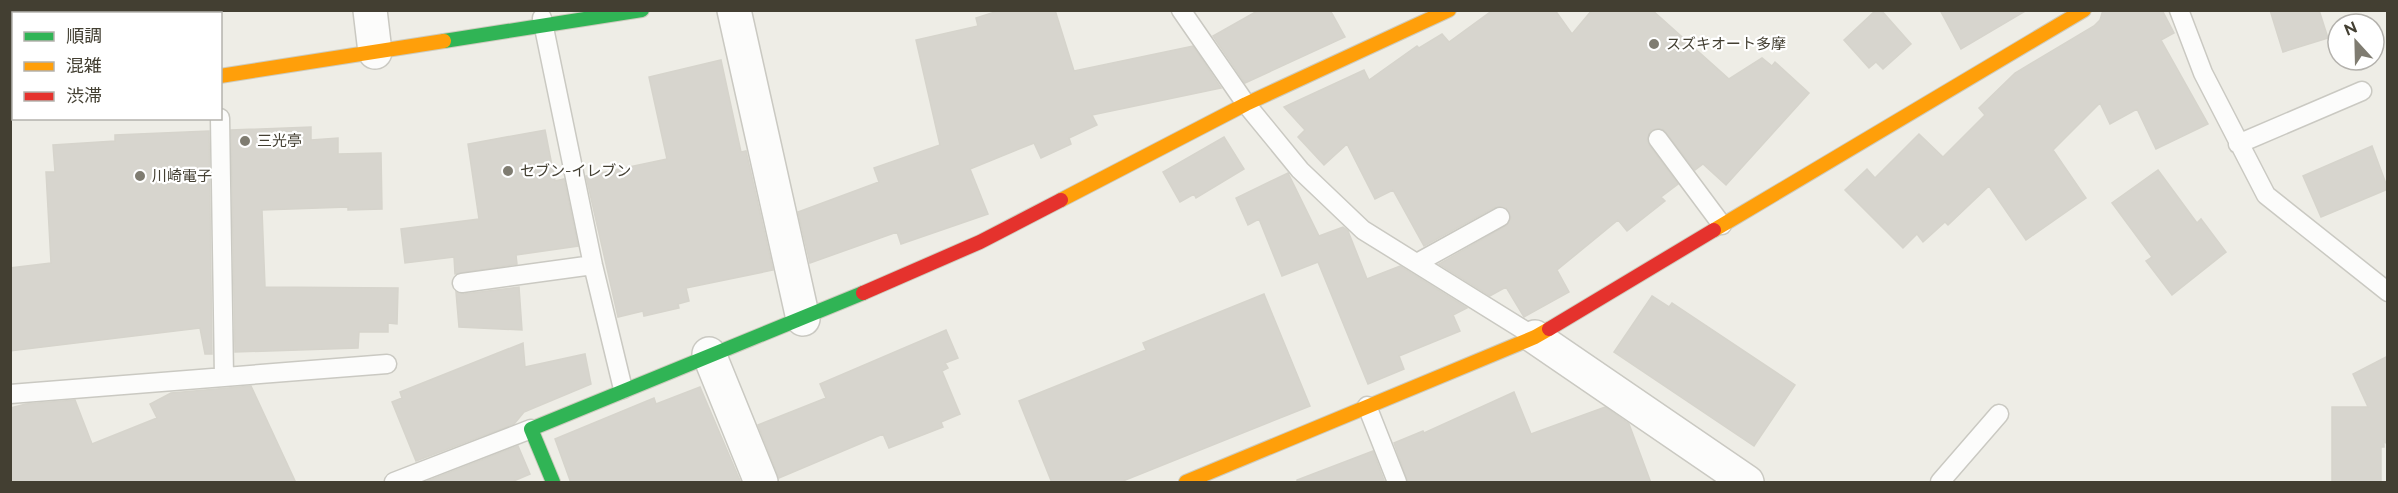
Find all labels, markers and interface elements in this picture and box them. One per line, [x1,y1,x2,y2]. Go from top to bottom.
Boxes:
legend [12,12,222,120]
north arrow [2326,12,2386,72]
text: N [2341,17,2360,40]
text: 順調 [66,25,102,46]
place label: スズキオート多摩 [1666,35,1786,53]
marker: スズキオート多摩 [1647,37,1661,51]
text: 混雑 [66,55,102,76]
text: 渋滞 [66,85,102,106]
place label: 三光亭 [257,132,302,150]
marker: 三光亭 [238,134,252,148]
place label: セブン-イレブン [520,162,631,180]
marker: セブン-イレブン [501,164,515,178]
place label: 川崎電子 [152,167,212,185]
marker: 川崎電子 [133,169,147,183]

